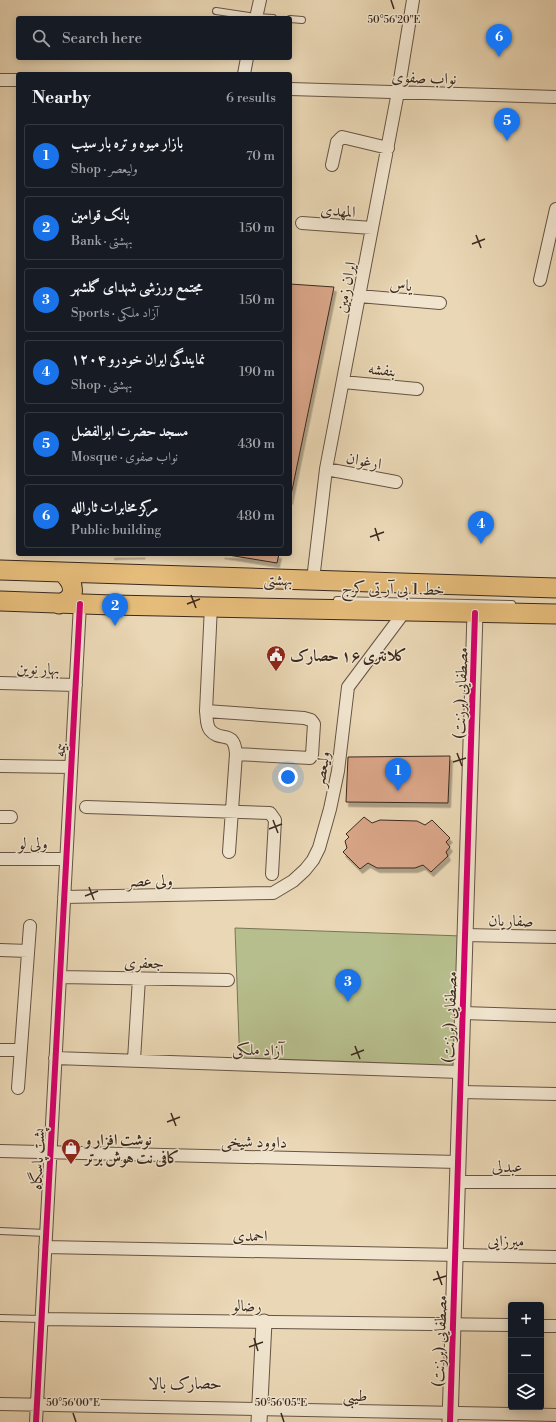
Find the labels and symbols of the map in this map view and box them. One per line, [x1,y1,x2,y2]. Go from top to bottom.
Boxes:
text: 50°56'20"E [368,14,420,26]
pin: 6 [486,24,512,57]
street label: نواب صفوی [391,67,457,89]
pin: 5 [494,108,520,141]
street label: المهدی [320,200,356,222]
street label: ایران زمین [331,260,361,315]
street label: یاس [389,274,414,296]
street label: بنفشه [367,359,397,381]
street label: ارغوان [344,448,383,474]
pin: 4 [468,511,494,544]
street label: بهشتی [263,569,293,592]
street label: خط 1 بی آر تی کرج [341,578,445,604]
pin: 2 [102,593,128,626]
public building icon: کلانتری ۱۶ حصارک [265,644,287,672]
place label: کلانتری ۱۶ حصارک [290,646,407,666]
street label: مصطفایی (برزنت) [449,647,473,739]
street label: بهار نوین [16,658,60,680]
street label: بیمه [50,742,70,758]
street label: ولیعصر [309,750,335,790]
pin: 1 [385,758,411,791]
your location [278,767,298,787]
street label: ولی لو [16,834,48,854]
street label: ولی عصر [125,871,173,891]
street label: صفاریان [488,911,534,931]
street label: جعفری [124,953,164,973]
pin: 3 [335,969,361,1002]
street label: مصطفایی (برزنت) [438,971,462,1063]
street label: آزاد ملکی [232,1039,286,1062]
street label: پشت پاسگاه [25,1126,51,1191]
place label: نوشت افزار و کافی نت هوش برتر [83,1130,179,1168]
street label: داوود شیخی [221,1131,287,1154]
shop icon: نوشت افزار و کافی نت هوش برتر [60,1137,82,1165]
street label: عبدلی [492,1157,522,1177]
street label: احمدی [232,1226,268,1246]
street label: میرزایی [488,1231,524,1251]
street label: مصطفایی (برزنت) [428,1295,452,1387]
street label: رضالو [230,1296,262,1316]
district label: حصارک بالا [148,1373,222,1395]
street label: طیبی [342,1386,367,1409]
text: 50°56'00"E [46,1397,100,1409]
text: 50°56'05"E [255,1397,307,1409]

